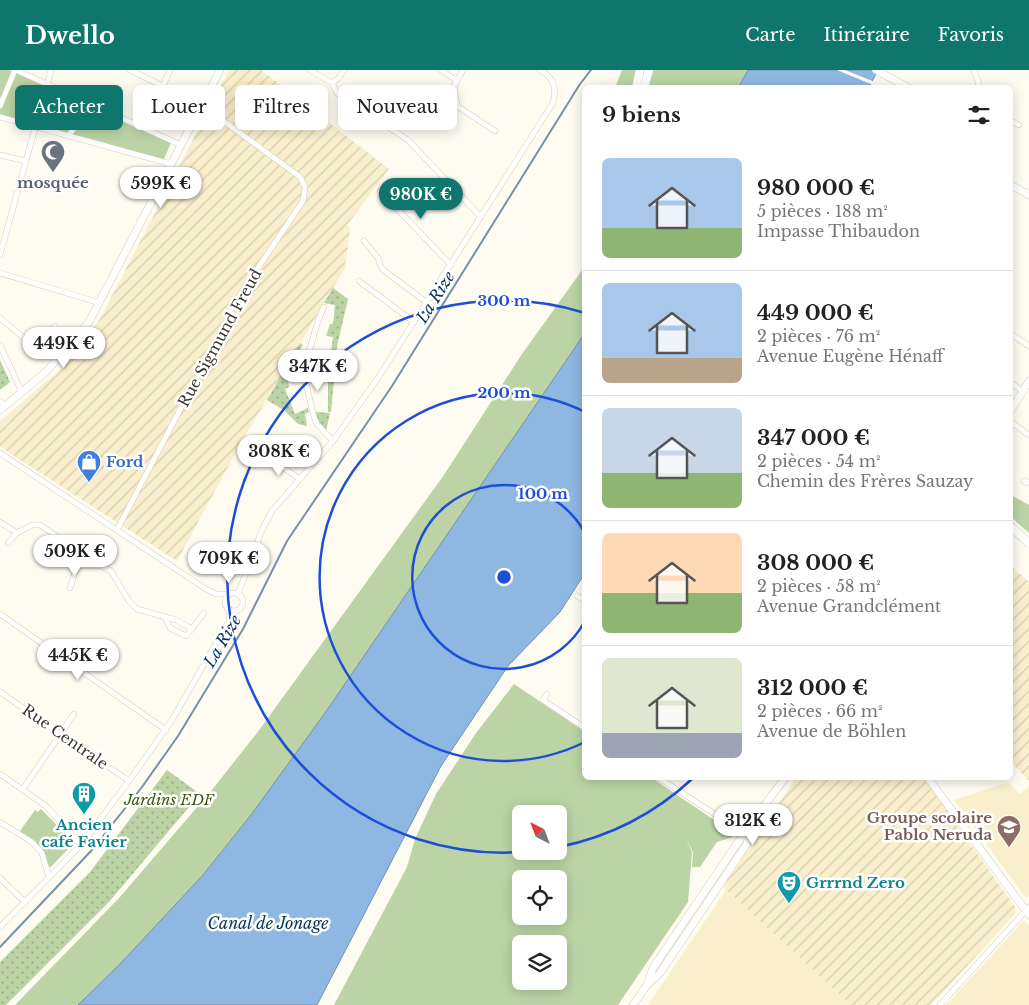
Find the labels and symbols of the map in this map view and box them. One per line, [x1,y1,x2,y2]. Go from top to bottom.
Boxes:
mosque icon: mosquée [40,139,66,173]
pin: 599K € [120,166,202,209]
place label: mosquée [17,173,89,192]
pin: 980K € [380,178,462,220]
street label: Rue Sigmund Freud [174,265,265,410]
water label: La Rize [411,267,459,327]
text: 300 m [478,291,531,310]
pin: 449K € [23,326,105,369]
pin: 347K € [277,350,359,392]
text: 200 m [478,383,531,402]
pin: 308K € [238,434,320,477]
shop icon: Ford [76,449,102,483]
place label: Ford [106,452,144,471]
text: 100 m [518,484,568,503]
pin: 509K € [34,534,116,577]
pin: 709K € [188,542,270,584]
centre of rings [495,568,513,586]
water label: La Rize [198,611,245,672]
pin: 445K € [37,638,119,681]
street label: Rue Centrale [19,700,112,773]
building icon: Ancien café Favier [71,781,97,815]
park label: Jardins EDF [123,790,215,809]
pin: 312K € [712,804,794,846]
north arrow [512,805,568,860]
place label: Groupe scolaire Pablo Neruda [867,808,992,844]
school or university icon: Groupe scolaire Pablo Neruda [996,814,1022,848]
place label: Ancien café Favier [41,815,127,851]
theatre icon: Grrrnd Zero [776,870,802,904]
place label: Grrrnd Zero [806,873,905,892]
water label: Canal de Jonage [207,913,329,933]

